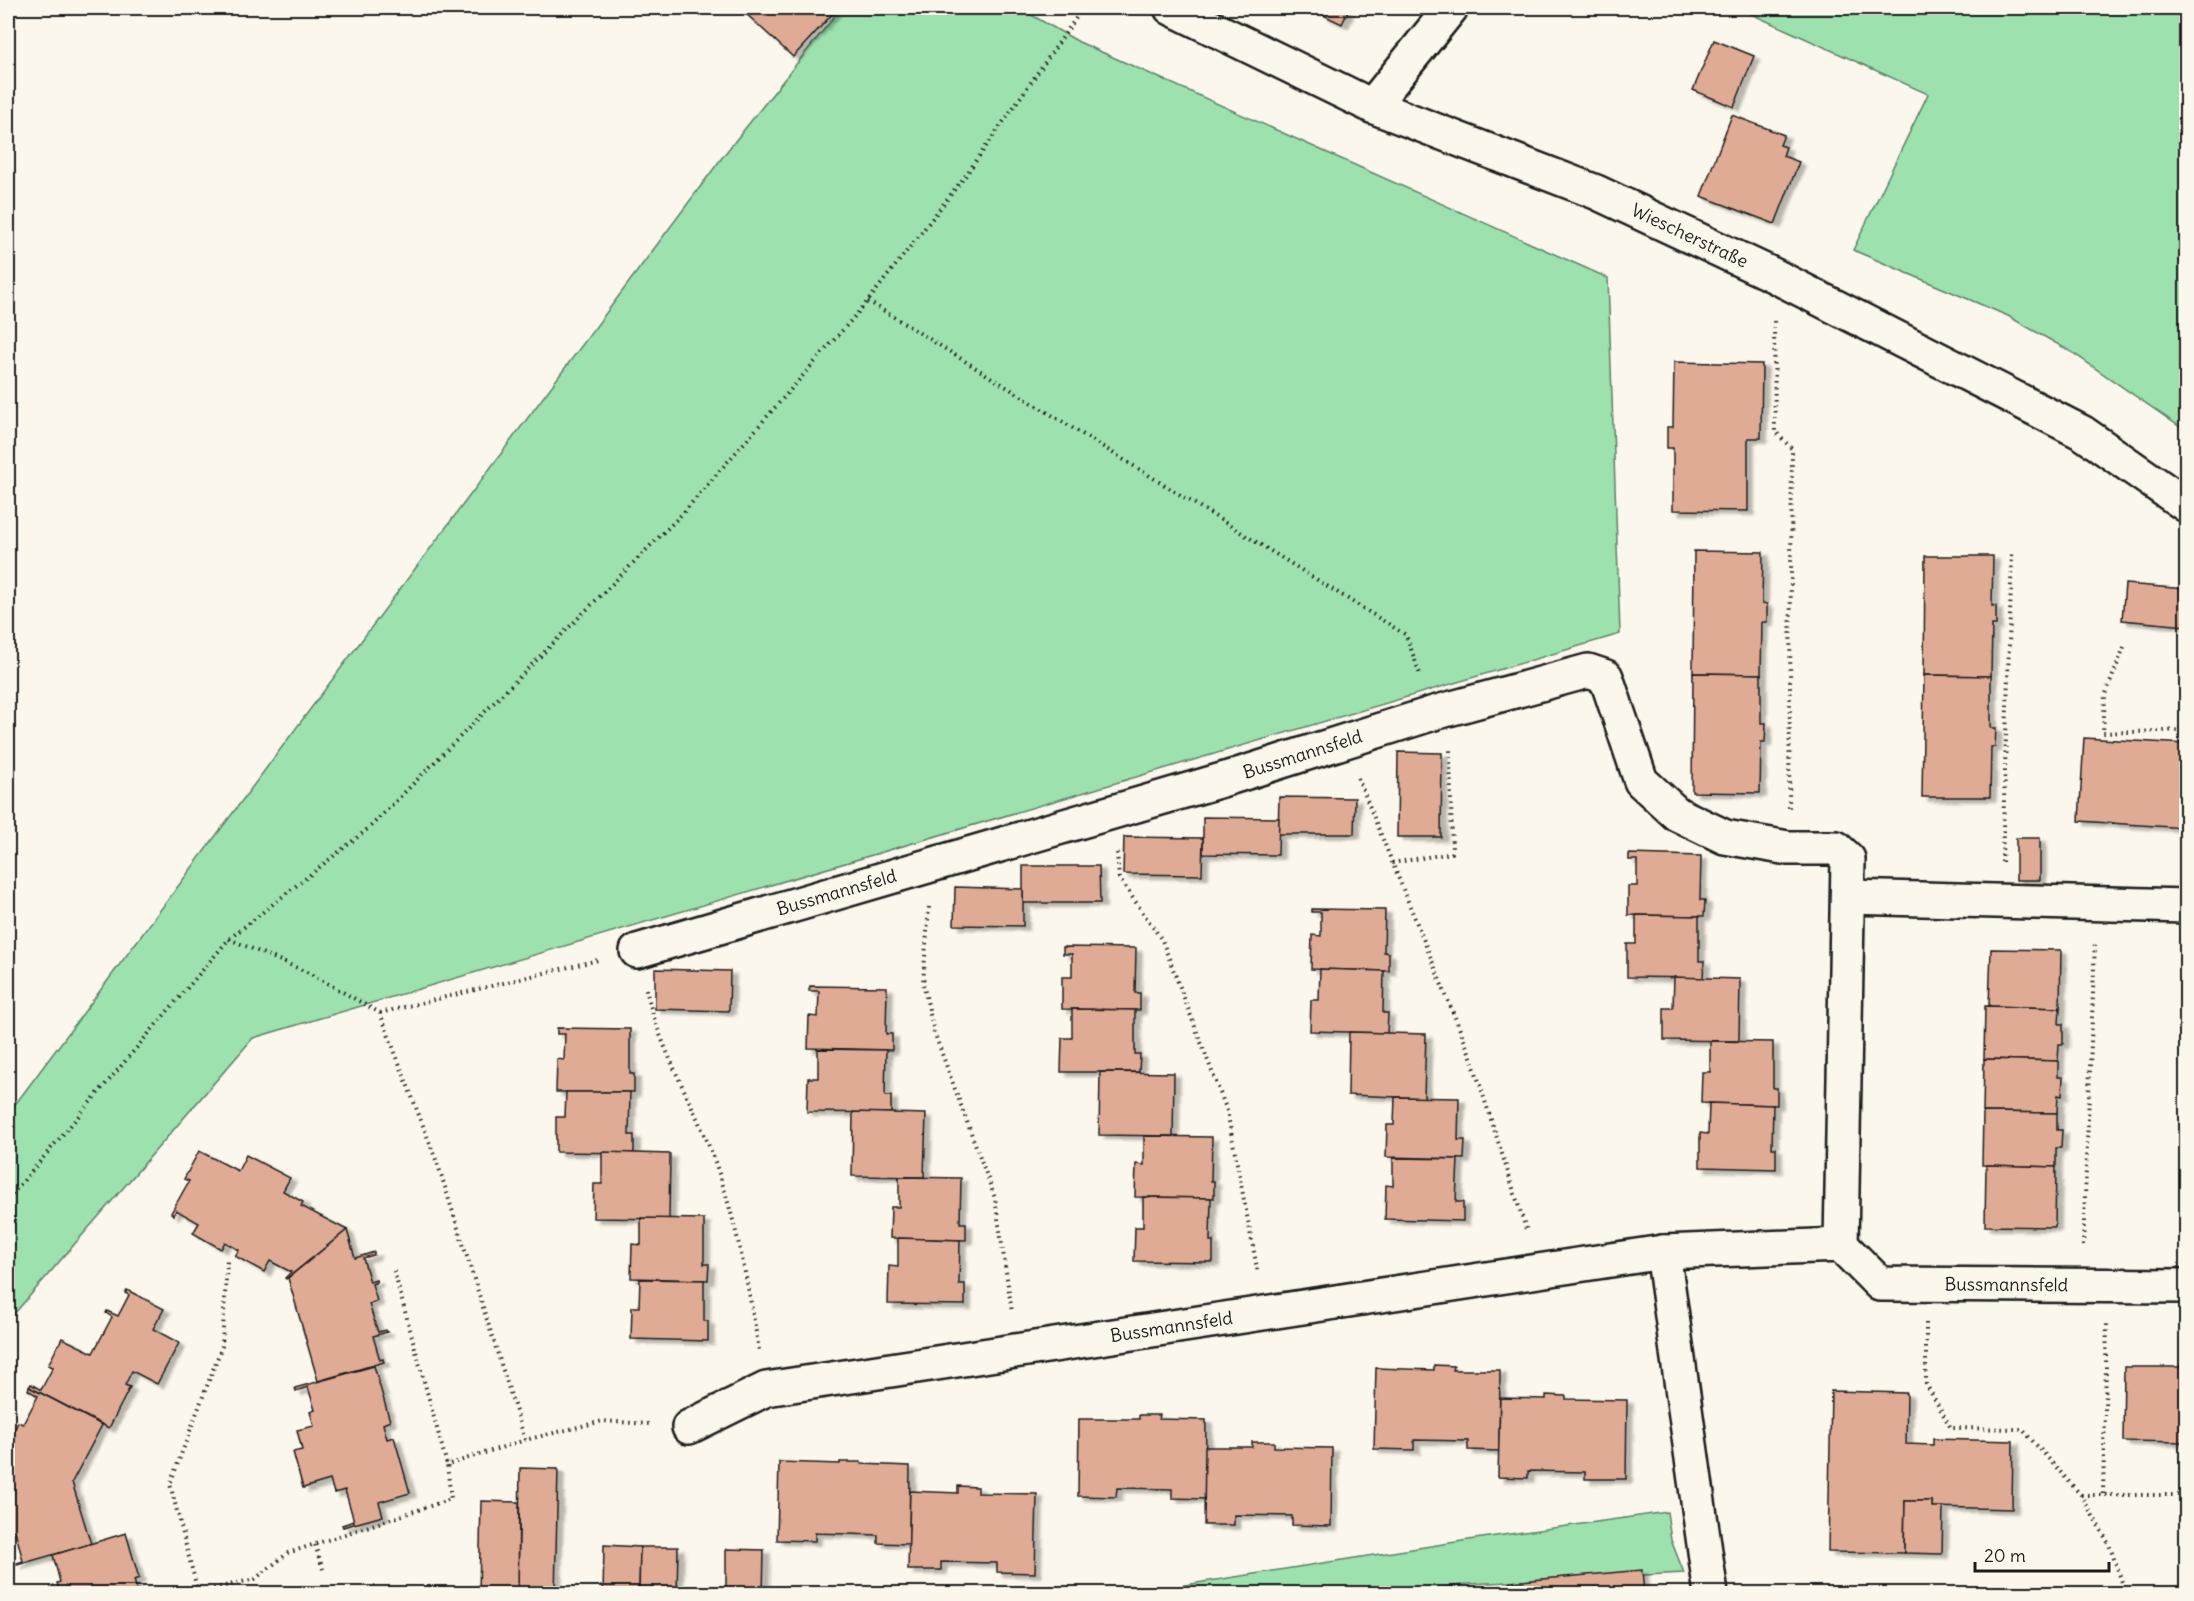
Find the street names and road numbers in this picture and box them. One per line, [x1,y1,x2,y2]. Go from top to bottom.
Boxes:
street label: Wiescherstraße [1628,198,1752,273]
street label: Bussmannsfeld [1240,724,1365,784]
street label: Bussmannsfeld [774,864,899,921]
street label: Bussmannsfeld [1945,1272,2069,1296]
street label: Bussmannsfeld [1109,1306,1235,1347]

